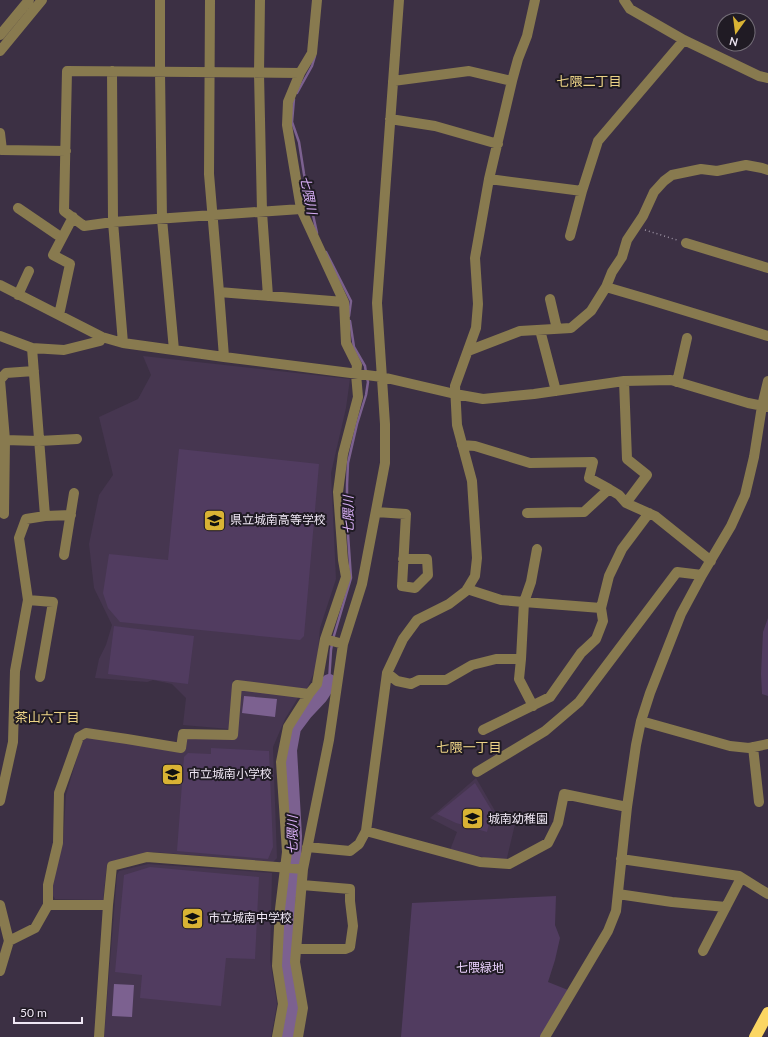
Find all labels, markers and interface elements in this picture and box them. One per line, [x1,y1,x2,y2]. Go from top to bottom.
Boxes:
north arrow [716,12,756,52]
text: N [728,35,739,50]
district label: 七隈二丁目 [556,73,622,89]
water label: 七隈川 [297,174,321,218]
water label: 七隈川 [340,493,356,535]
school or university icon: 県立城南高等学校 [201,507,227,533]
place label: 県立城南高等学校 [230,512,326,527]
district label: 茶山六丁目 [14,709,80,725]
district label: 七隈一丁目 [436,739,502,755]
school or university icon: 市立城南小学校 [160,761,186,787]
place label: 市立城南小学校 [188,766,272,781]
school or university icon: 城南幼稚園 [459,806,485,832]
place label: 城南幼稚園 [488,811,548,826]
water label: 七隈川 [284,814,300,855]
school or university icon: 市立城南中学校 [179,905,205,931]
place label: 市立城南中学校 [208,910,292,925]
park label: 七隈緑地 [456,960,504,975]
scale bar [14,999,82,1025]
text: 50 m [20,1005,47,1020]

